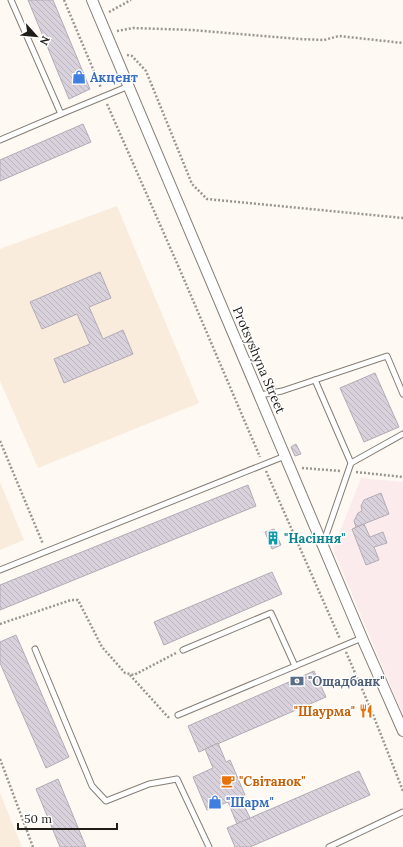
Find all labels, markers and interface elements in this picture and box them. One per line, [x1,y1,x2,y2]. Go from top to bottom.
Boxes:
north arrow [16,16,56,56]
text: N [37,34,53,48]
shop icon: Акцент [71,69,87,85]
place label: Акцент [90,69,138,86]
street label: Protsyshyna Street [229,304,289,416]
building icon: "Насіння" [265,530,281,546]
place label: "Насіння" [284,530,346,547]
bank icon: "Ощадбанк" [289,673,305,689]
place label: "Ощадбанк" [308,673,385,690]
place label: "Шаурма" [294,703,355,720]
restaurant icon: "Шаурма" [358,703,374,719]
cafe icon: "Світанок" [220,773,236,789]
place label: "Світанок" [239,773,306,790]
shop icon: "Шарм" [207,794,223,810]
place label: "Шарм" [226,794,274,811]
scale bar [18,805,117,831]
text: 50 m [24,811,52,826]

